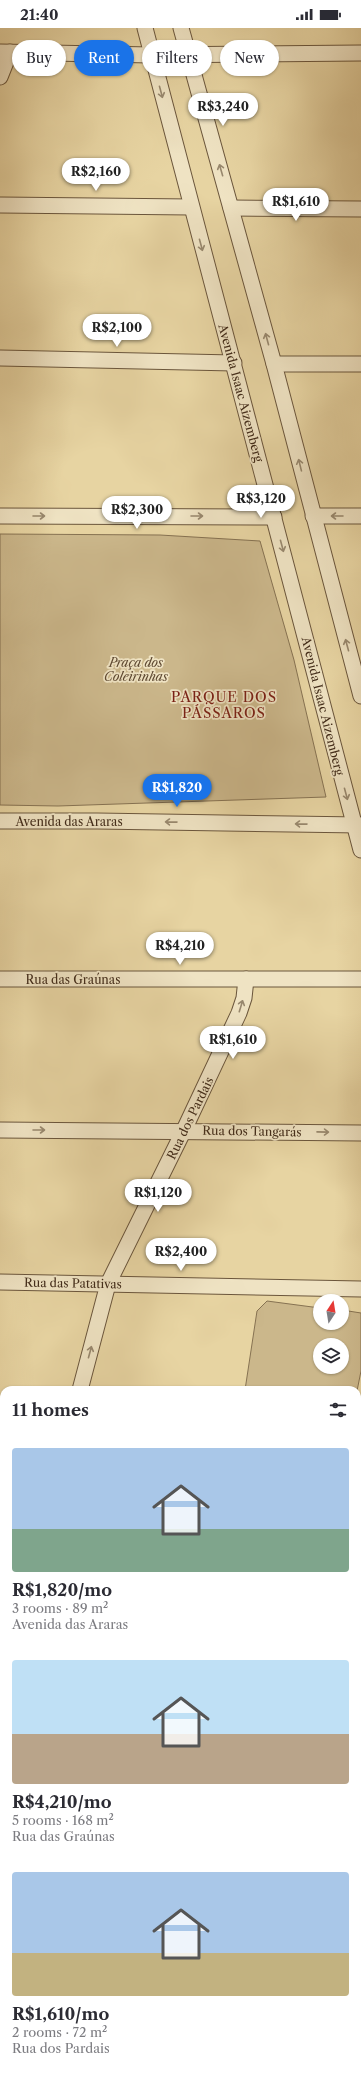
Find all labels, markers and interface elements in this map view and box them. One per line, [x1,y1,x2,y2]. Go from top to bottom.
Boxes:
text: 21:40 [20,5,59,24]
chip: Buy [12,40,66,76]
chip: Rent [74,40,134,76]
chip: Filters [142,40,212,76]
chip: New [220,40,279,76]
one-way arrow [158,86,165,99]
pin: R$3,240 [186,93,260,127]
text: R$3,240 [197,98,249,114]
pin: R$2,160 [59,158,133,192]
text: R$2,160 [71,163,121,179]
one-way arrow [217,164,224,177]
pin: R$1,610 [259,188,333,222]
text: R$1,610 [272,193,320,209]
one-way arrow [198,238,206,251]
pin: R$2,100 [80,314,154,348]
text: R$2,100 [92,319,142,335]
street label: Avenida Isaac Aizemberg [215,321,267,464]
one-way arrow [263,333,270,346]
one-way arrow [296,459,303,472]
pin: R$3,120 [224,485,298,519]
text: R$3,120 [236,490,286,506]
pin: R$2,300 [100,496,174,530]
text: R$2,300 [111,501,163,517]
one-way arrow [32,512,45,520]
one-way arrow [190,512,203,520]
one-way arrow [331,512,344,520]
one-way arrow [279,539,286,552]
street label: Avenida Isaac Aizemberg [298,634,348,777]
one-way arrow [343,639,350,652]
park label: Praça dos Coleirinhas [104,655,169,684]
district label: PARQUE DOS PÁSSAROS [171,688,277,722]
pin: R$1,820 [140,774,214,808]
text: R$1,820 [152,779,202,795]
one-way arrow [343,787,350,800]
street label: Avenida das Araras [14,814,123,829]
one-way arrow [165,818,178,826]
one-way arrow [295,820,308,828]
pin: R$4,210 [143,932,217,966]
text: R$4,210 [155,937,205,953]
street label: Rua das Graúnas [26,972,120,987]
one-way arrow [238,999,245,1012]
pin: R$1,610 [196,1026,270,1060]
text: R$1,610 [209,1031,257,1047]
street label: Rua dos Pardais [164,1074,216,1162]
street label: Rua dos Tangarás [202,1123,302,1139]
one-way arrow [32,1126,45,1134]
one-way arrow [316,1128,329,1136]
pin: R$1,120 [121,1179,195,1213]
text: R$1,120 [134,1184,182,1200]
pin: R$2,400 [144,1238,218,1272]
text: R$2,400 [155,1243,207,1259]
street label: Rua das Patativas [24,1275,122,1291]
north arrow [313,1294,349,1330]
map controls [313,1294,349,1374]
button: layers [313,1338,349,1374]
one-way arrow [87,1346,94,1359]
icon: filters [327,1399,349,1421]
text: 11 homes [12,1400,89,1420]
icon: home [145,1474,217,1546]
text: R$1,820/mo [12,1580,112,1600]
text: 3 rooms · 89 m² [12,1600,108,1616]
text: Avenida das Araras [12,1616,128,1632]
icon: home [145,1686,217,1758]
text: R$4,210/mo [12,1792,112,1812]
text: 5 rooms · 168 m² [12,1812,114,1828]
text: Rua das Graúnas [12,1828,115,1844]
icon: home [145,1898,217,1970]
text: R$1,610/mo [12,2004,109,2024]
text: 2 rooms · 72 m² [12,2024,107,2040]
text: Rua dos Pardais [12,2040,110,2056]

